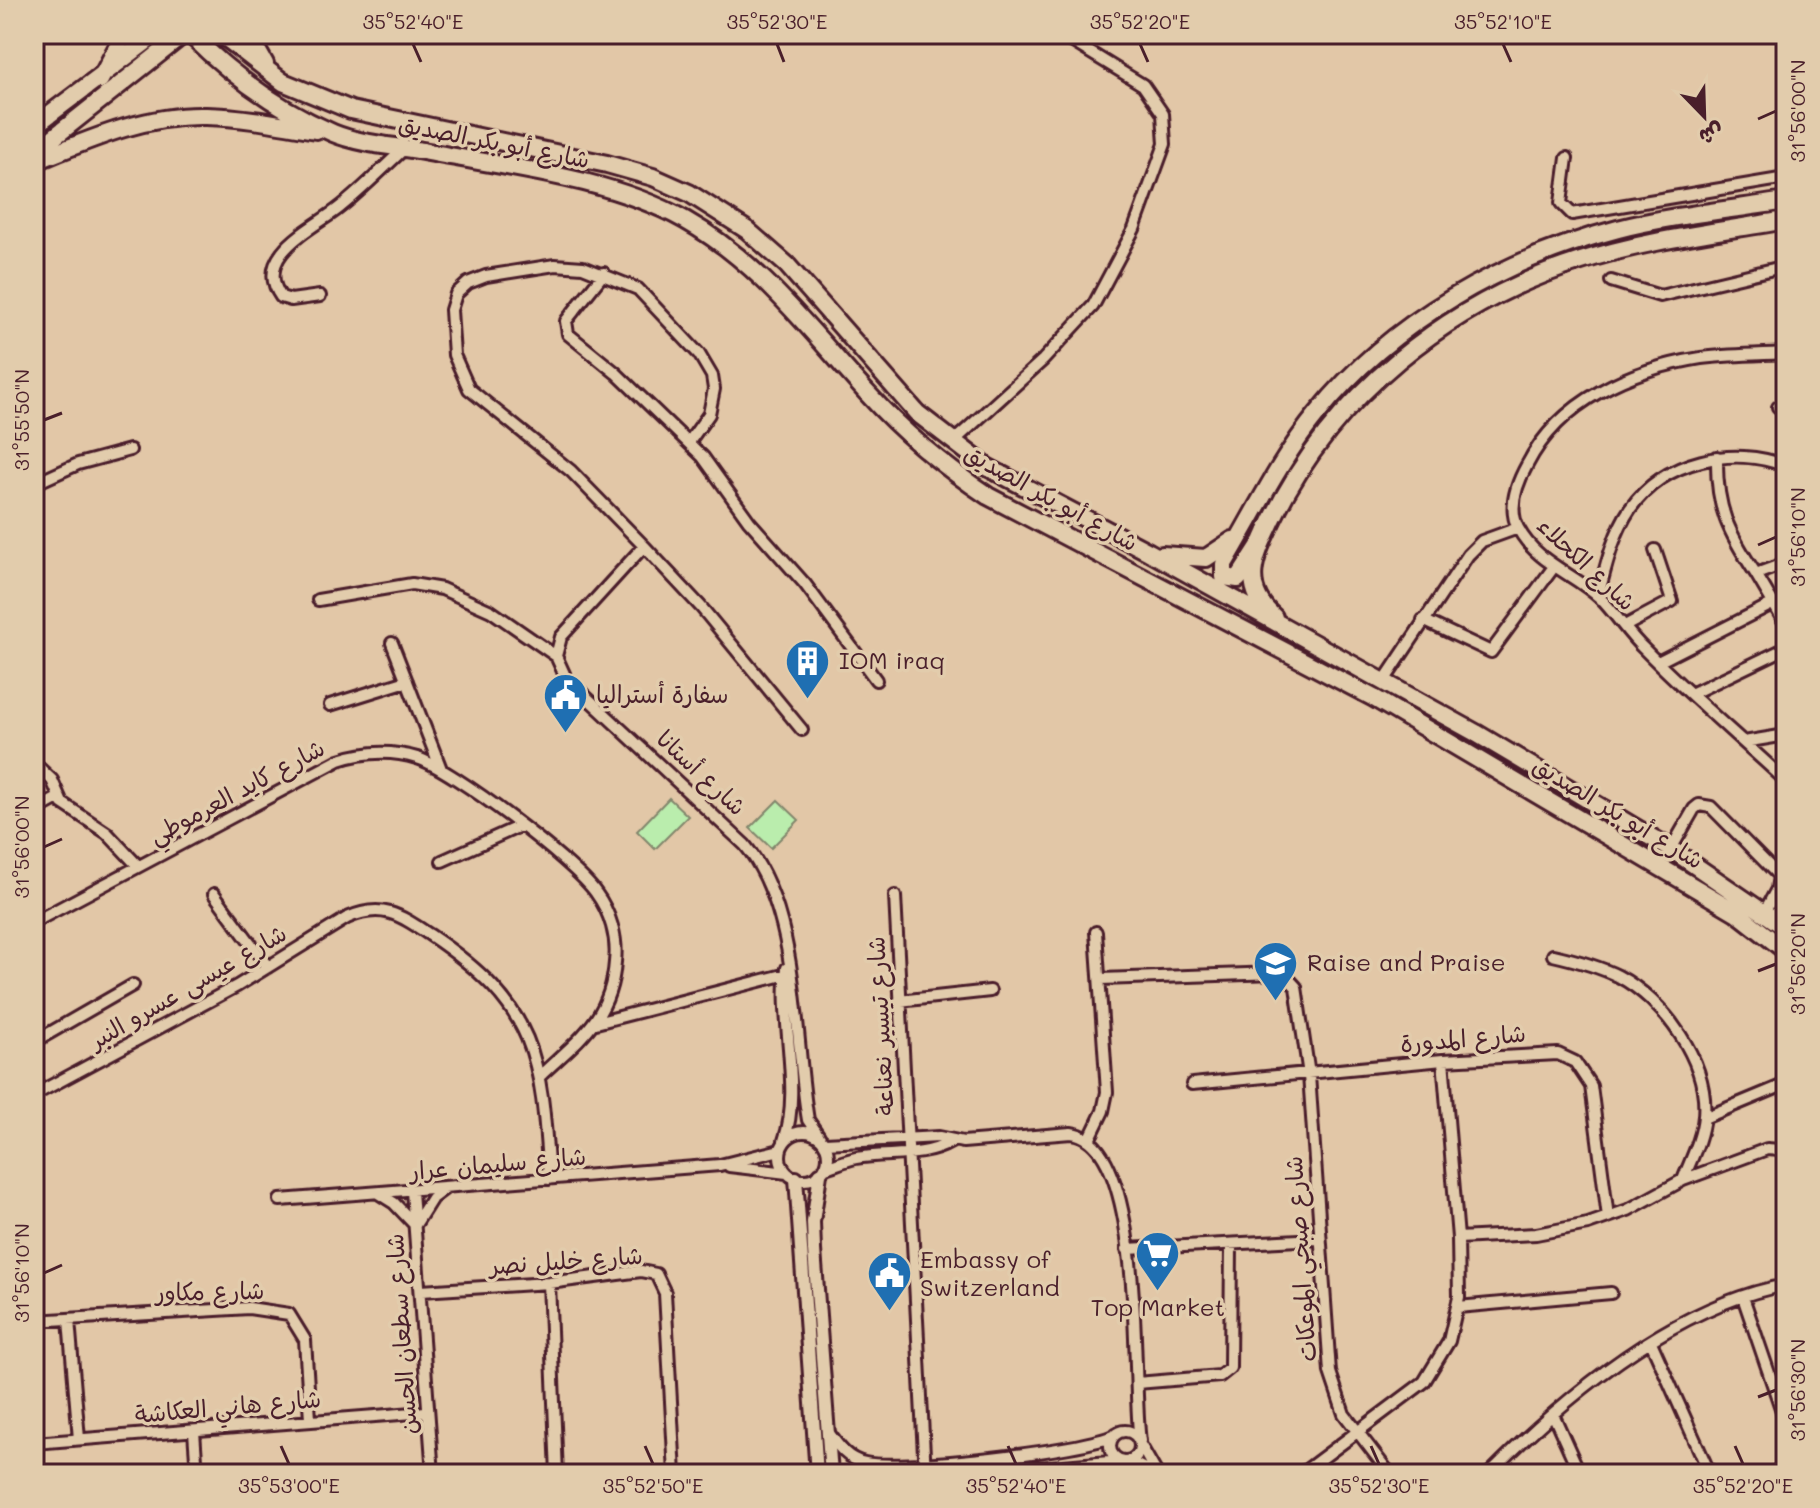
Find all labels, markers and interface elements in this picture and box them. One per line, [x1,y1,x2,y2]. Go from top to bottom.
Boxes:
text: 35°52'40"E [363,8,463,34]
text: 35°52'30"E [727,8,827,34]
text: 35°52'20"E [1090,8,1190,34]
text: 35°52'10"E [1454,8,1552,34]
text: 31°56'00"N [1784,59,1810,163]
north arrow [1664,76,1744,156]
street label: شارع أبو بكر الصديق [396,107,592,177]
text: ش [1695,117,1729,153]
text: 31°55'50"N [8,369,34,471]
street label: شارع أبو بكر الصديق [958,436,1144,560]
text: 31°56'10"N [1784,487,1810,587]
street label: شارع الكحلاء [1529,509,1643,619]
building icon: IOM iraq [784,637,832,700]
place label: IOM iraq [839,644,945,675]
public building icon: سفارة أستراليا [541,671,589,734]
place label: سفارة أستراليا [596,678,729,709]
street label: شارع أستانا [649,723,753,823]
street label: شارع كايد العرموطي [143,731,333,856]
street label: شارع أبو بكر الصديق [1526,748,1710,878]
text: 31°56'00"N [8,795,34,899]
text: 31°56'20"N [1784,913,1810,1015]
street label: شارع عيسى عسرو النبر [81,916,293,1059]
street label: شارع تيسير نعناعة [859,935,903,1117]
school or university icon: Raise and Praise [1252,939,1300,1002]
place label: Raise and Praise [1307,946,1506,977]
street label: شارع المدورة [1399,1017,1527,1061]
street label: شارع سليمان عرار [406,1139,588,1189]
street label: شارع صبحي الموعكات [1277,1155,1329,1363]
text: 31°56'10"N [8,1223,34,1323]
supermarket icon: Top Market [1134,1230,1182,1293]
street label: شارع سطعان الحسن [378,1232,426,1436]
street label: شارع خليل نصر [486,1239,644,1283]
place label: Embassy of Switzerland [920,1243,1060,1302]
public building icon: Embassy of Switzerland [865,1250,913,1313]
street label: شارع مكاور [153,1274,265,1310]
place label: Top Market [1091,1291,1225,1322]
text: 31°56'30"N [1784,1339,1810,1441]
street label: شارع هاني العكاشة [133,1382,323,1436]
text: 35°53'00"E [238,1472,340,1498]
text: 35°52'50"E [603,1472,703,1498]
text: 35°52'40"E [966,1472,1066,1498]
text: 35°52'30"E [1329,1472,1429,1498]
text: 35°52'20"E [1693,1472,1793,1498]

